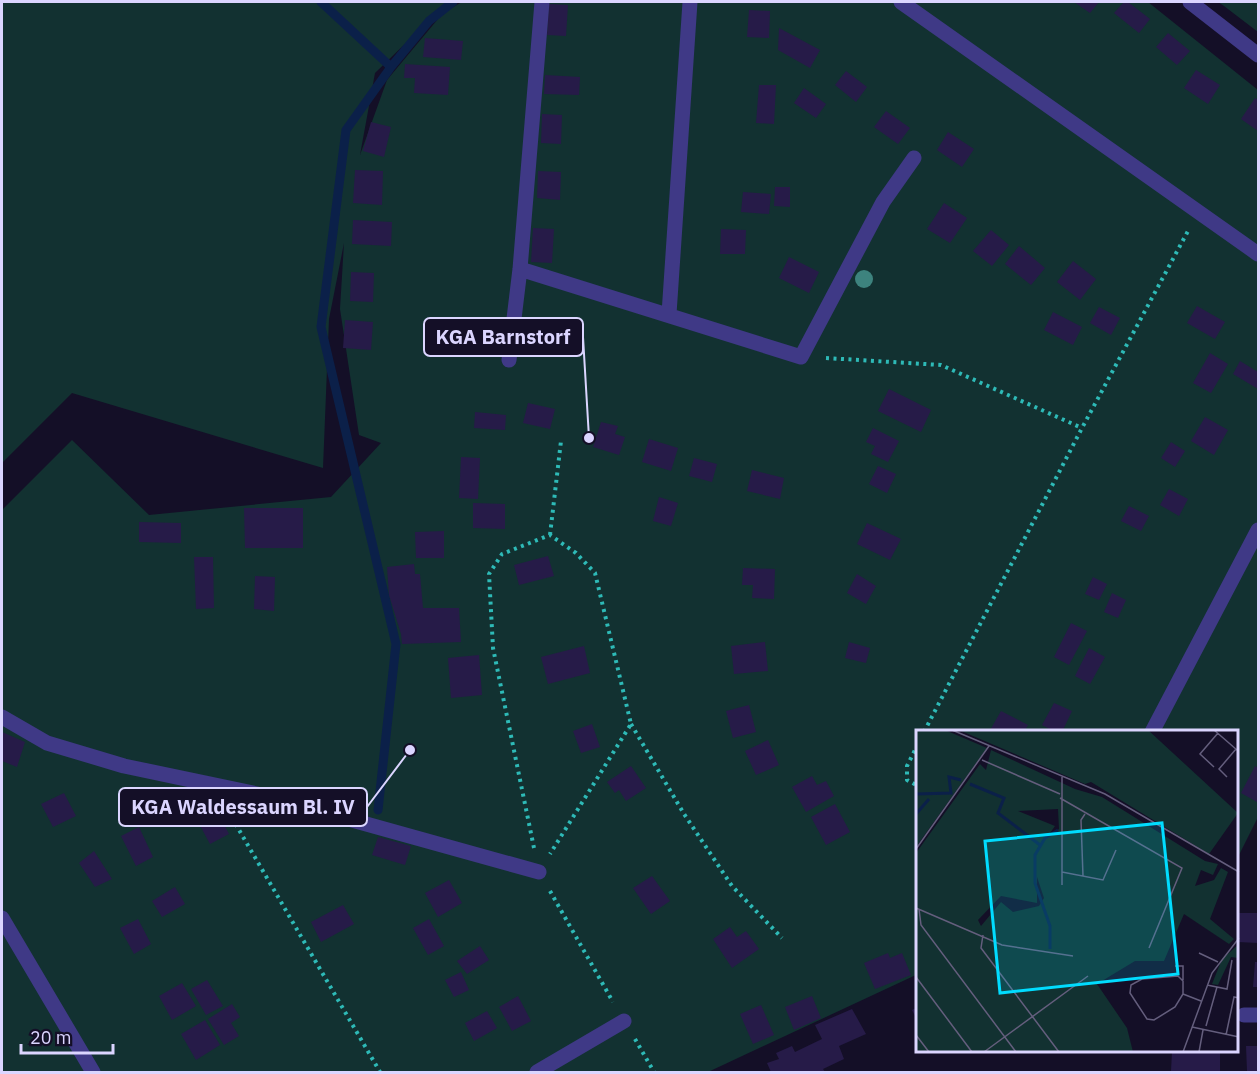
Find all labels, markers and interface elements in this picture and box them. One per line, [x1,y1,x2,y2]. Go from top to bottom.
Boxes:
callout: KGA Barnstorf [424,318,583,356]
text: KGA Barnstorf [436,323,570,350]
inset map [916,730,1239,1053]
callout: KGA Waldessaum Bl. IV [119,788,367,826]
text: KGA Waldessaum Bl. IV [131,793,355,820]
scale bar [21,1017,112,1055]
text: 20 m [30,1026,72,1049]

